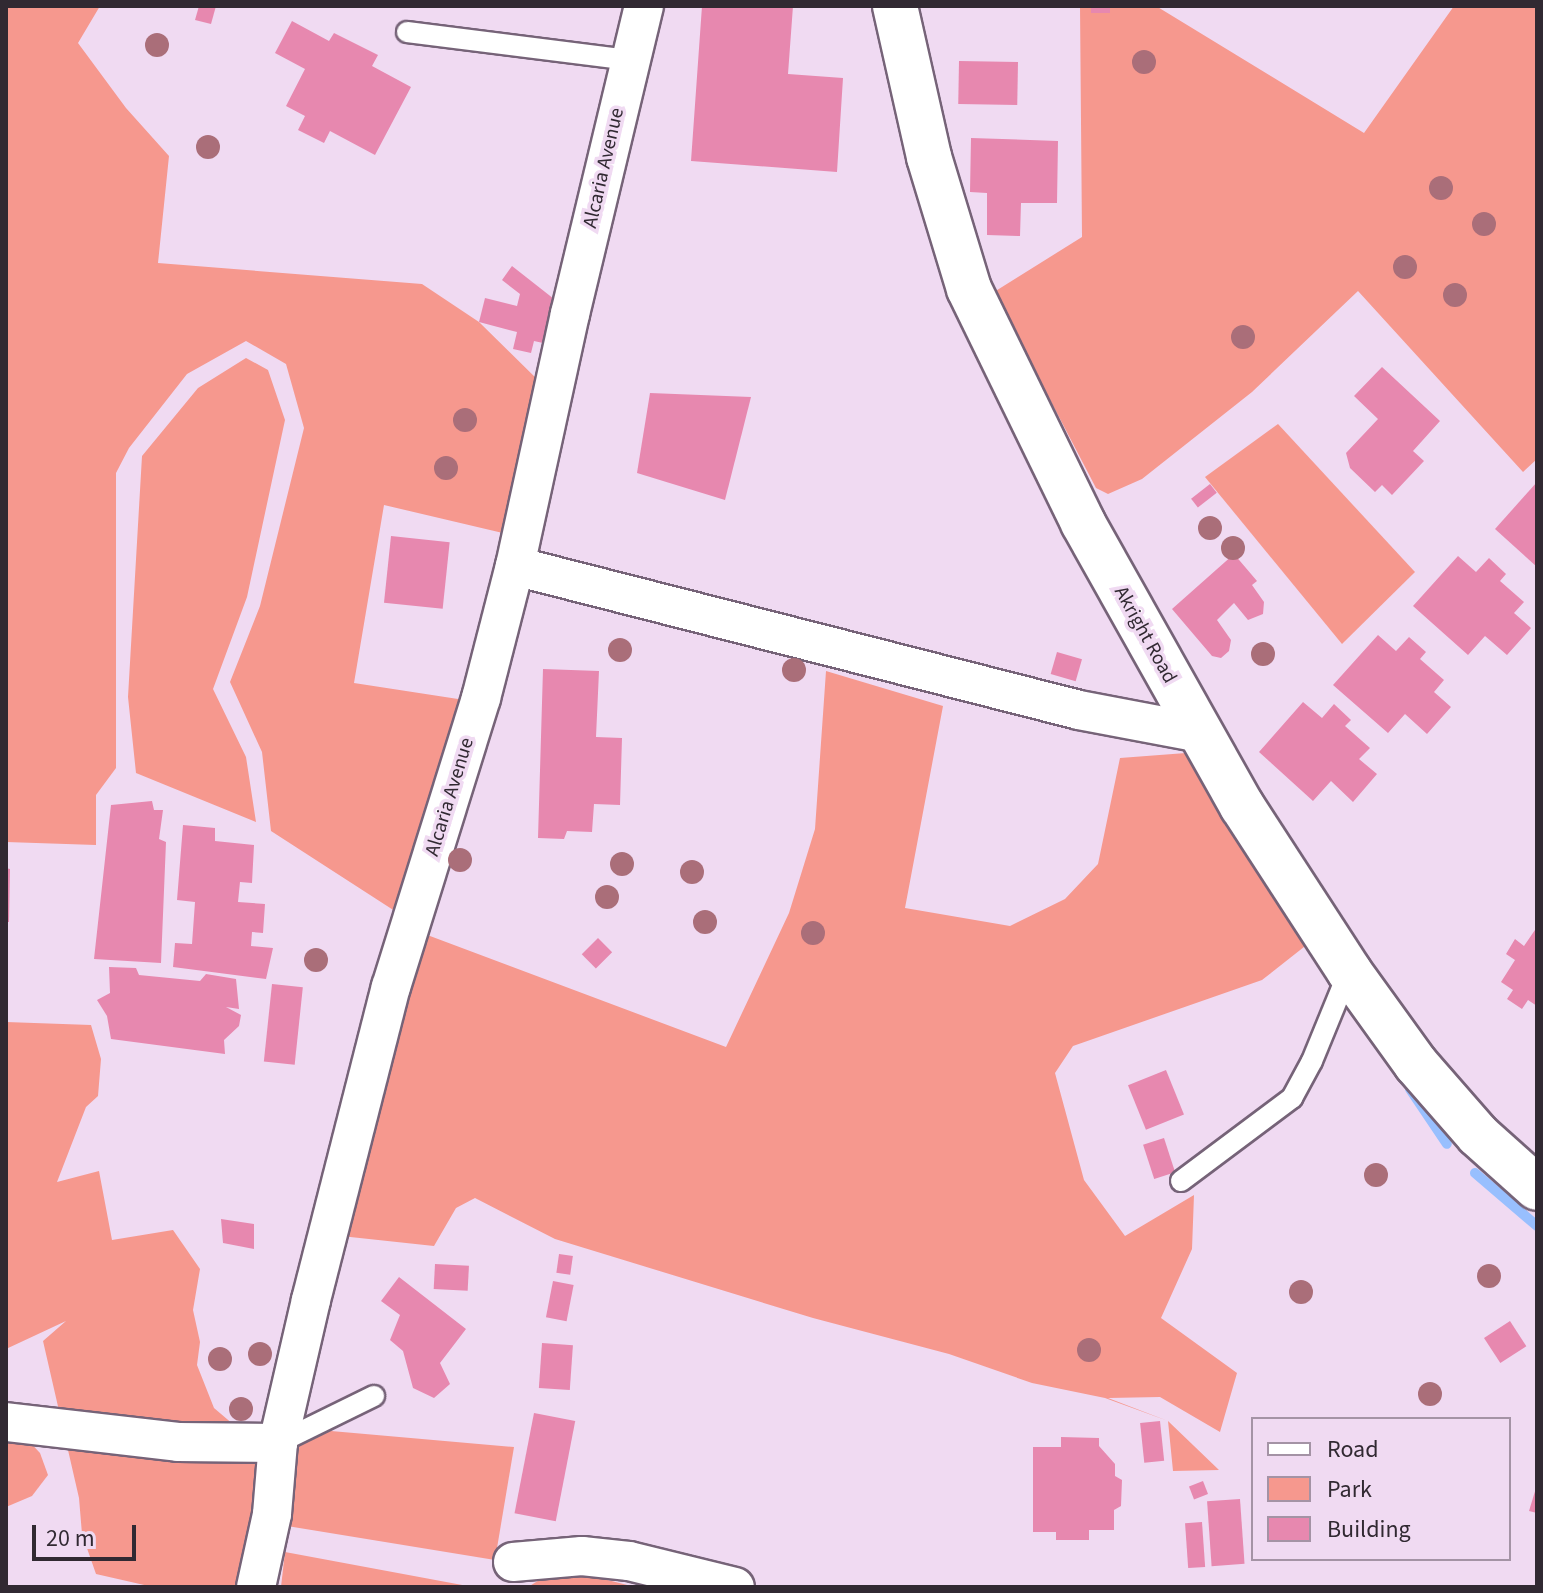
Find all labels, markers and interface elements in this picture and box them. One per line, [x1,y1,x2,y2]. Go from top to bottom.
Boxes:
street label: Alcaria Avenue [579,106,629,230]
street label: Akright Road [1109,582,1181,688]
street label: Alcaria Avenue [421,735,479,859]
legend [1251,1417,1511,1561]
text: Road [1327,1432,1379,1467]
text: Park [1327,1472,1372,1507]
scale bar [36,1509,140,1559]
text: Building [1327,1512,1411,1547]
text: 20 m [46,1521,95,1556]

